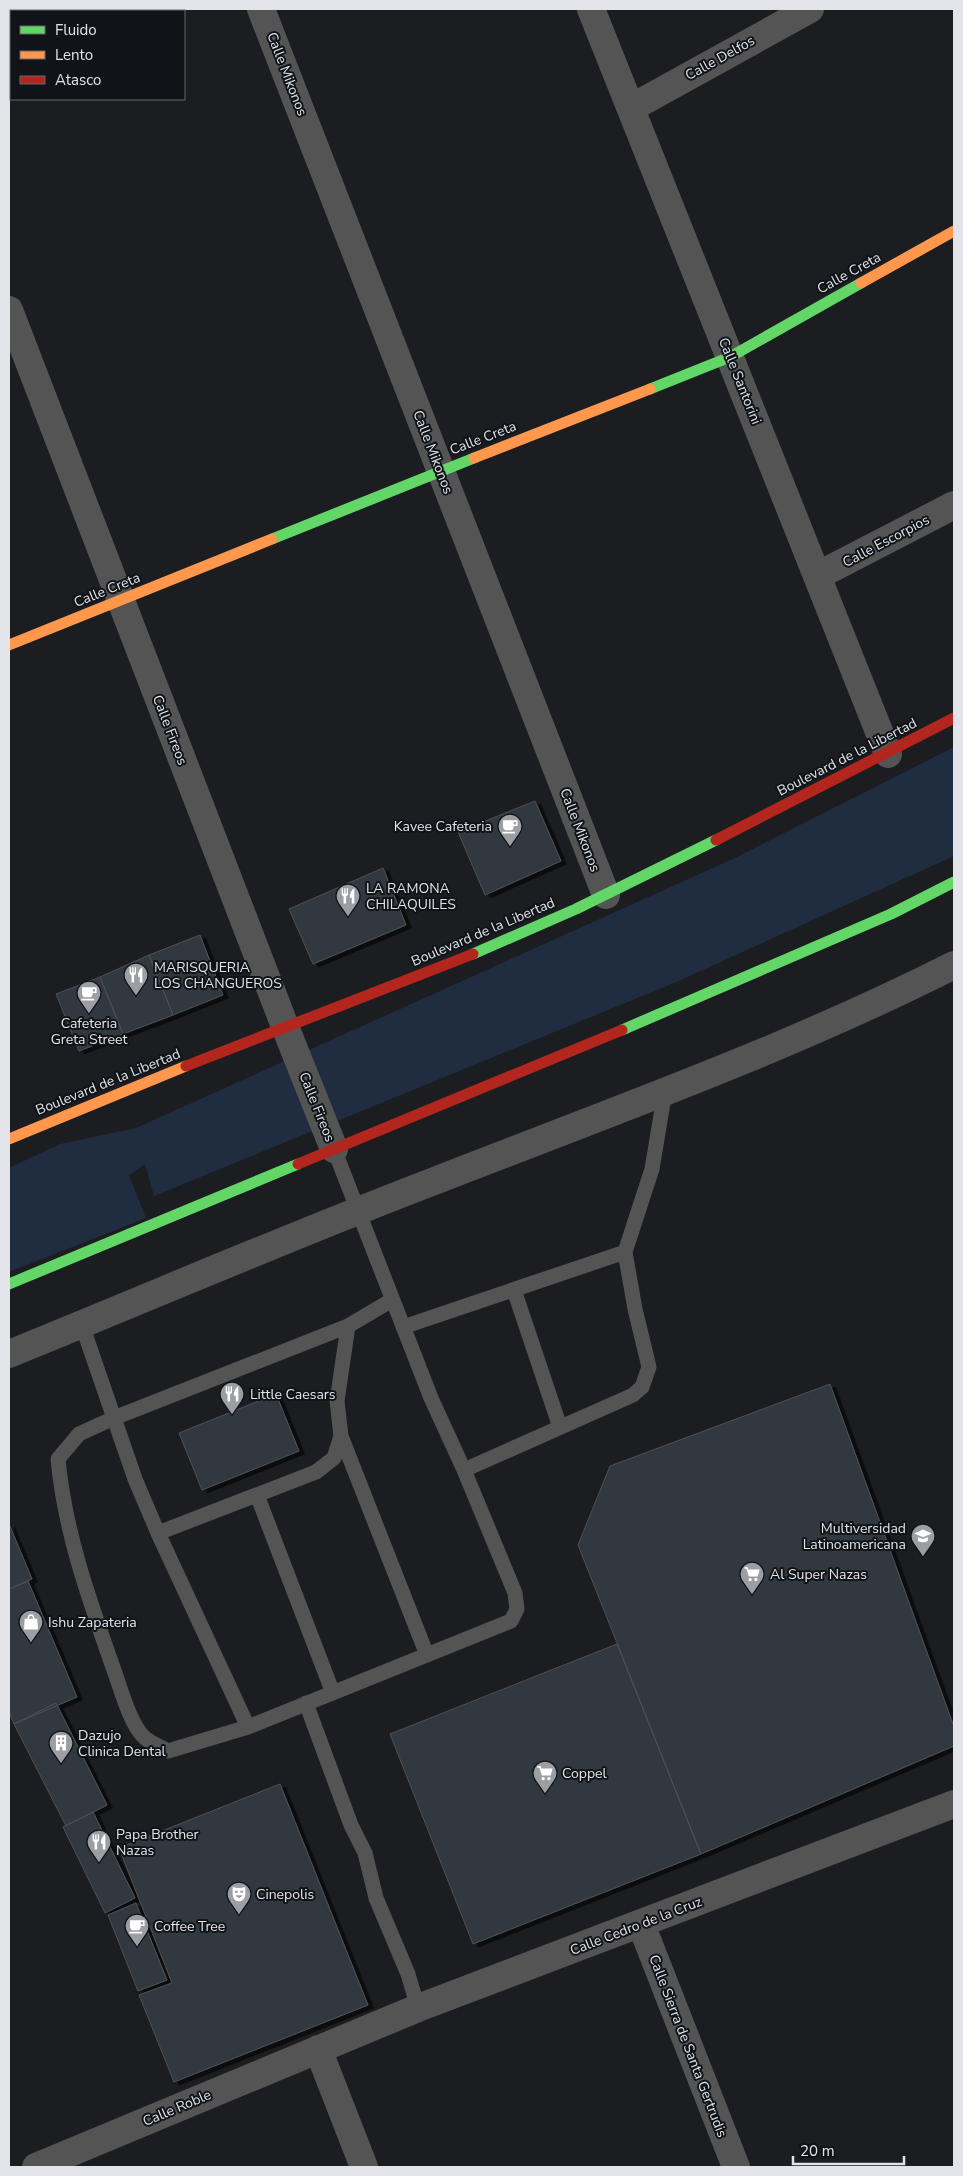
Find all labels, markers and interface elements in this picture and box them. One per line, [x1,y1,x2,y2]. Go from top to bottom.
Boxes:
legend [10,10,185,100]
text: Fluido [55,20,97,40]
street label: Calle Mikonos [262,29,312,119]
street label: Calle Delfos [682,31,758,85]
text: Lento [55,45,93,65]
text: Atasco [55,70,101,90]
street label: Calle Creta [814,248,884,298]
street label: Calle Santorini [714,335,766,427]
street label: Calle Mikonos [408,407,458,497]
street label: Calle Creta [447,417,519,459]
street label: Calle Escorpios [839,510,933,572]
street label: Calle Creta [71,568,143,612]
street label: Calle Fireos [148,692,192,768]
street label: Boulevard de la Libertad [774,713,920,801]
street label: Calle Mikonos [555,785,605,875]
cafe icon: Kavee Cafeteria [497,813,523,847]
place label: Kavee Cafeteria [394,817,492,836]
place label: LA RAMONA CHILAQUILES [366,879,456,914]
restaurant icon: LA RAMONA CHILAQUILES [335,883,361,917]
street label: Boulevard de la Libertad [408,893,558,971]
place label: MARISQUERIA LOS CHANGUEROS [154,958,282,993]
restaurant icon: MARISQUERIA LOS CHANGUEROS [123,962,149,996]
cafe icon: Cafeteria Greta Street [76,980,102,1014]
place label: Cafeteria Greta Street [51,1014,127,1049]
street label: Boulevard de la Libertad [33,1044,183,1120]
street label: Calle Fireos [294,1069,340,1145]
restaurant icon: Little Caesars [219,1381,245,1415]
place label: Little Caesars [250,1385,336,1404]
place label: Multiversidad Latinoamericana [803,1519,906,1554]
school or university icon: Multiversidad Latinoamericana [910,1523,936,1557]
supermarket icon: Al Super Nazas [739,1561,765,1595]
place label: Al Super Nazas [770,1565,867,1584]
shop icon: Ishu Zapateria [18,1609,44,1643]
place label: Ishu Zapateria [48,1613,137,1632]
place label: Dazujo Clinica Dental [78,1726,167,1761]
building icon: Dazujo Clinica Dental [48,1730,74,1764]
supermarket icon: Coppel [532,1760,558,1794]
place label: Coppel [562,1764,607,1783]
place label: Papa Brother Nazas [116,1825,199,1860]
restaurant icon: Papa Brother Nazas [86,1829,112,1863]
theatre icon: Cinepolis [226,1881,252,1915]
place label: Cinepolis [256,1885,314,1904]
street label: Calle Cedro de la Cruz [567,1892,705,1960]
cafe icon: Coffee Tree [124,1913,150,1947]
place label: Coffee Tree [154,1917,225,1936]
street label: Calle Sierra de Santa Gertrudis [644,1952,732,2140]
street label: Calle Roble [140,2085,214,2131]
scale bar [793,2134,904,2166]
text: 20 m [800,2141,835,2161]

